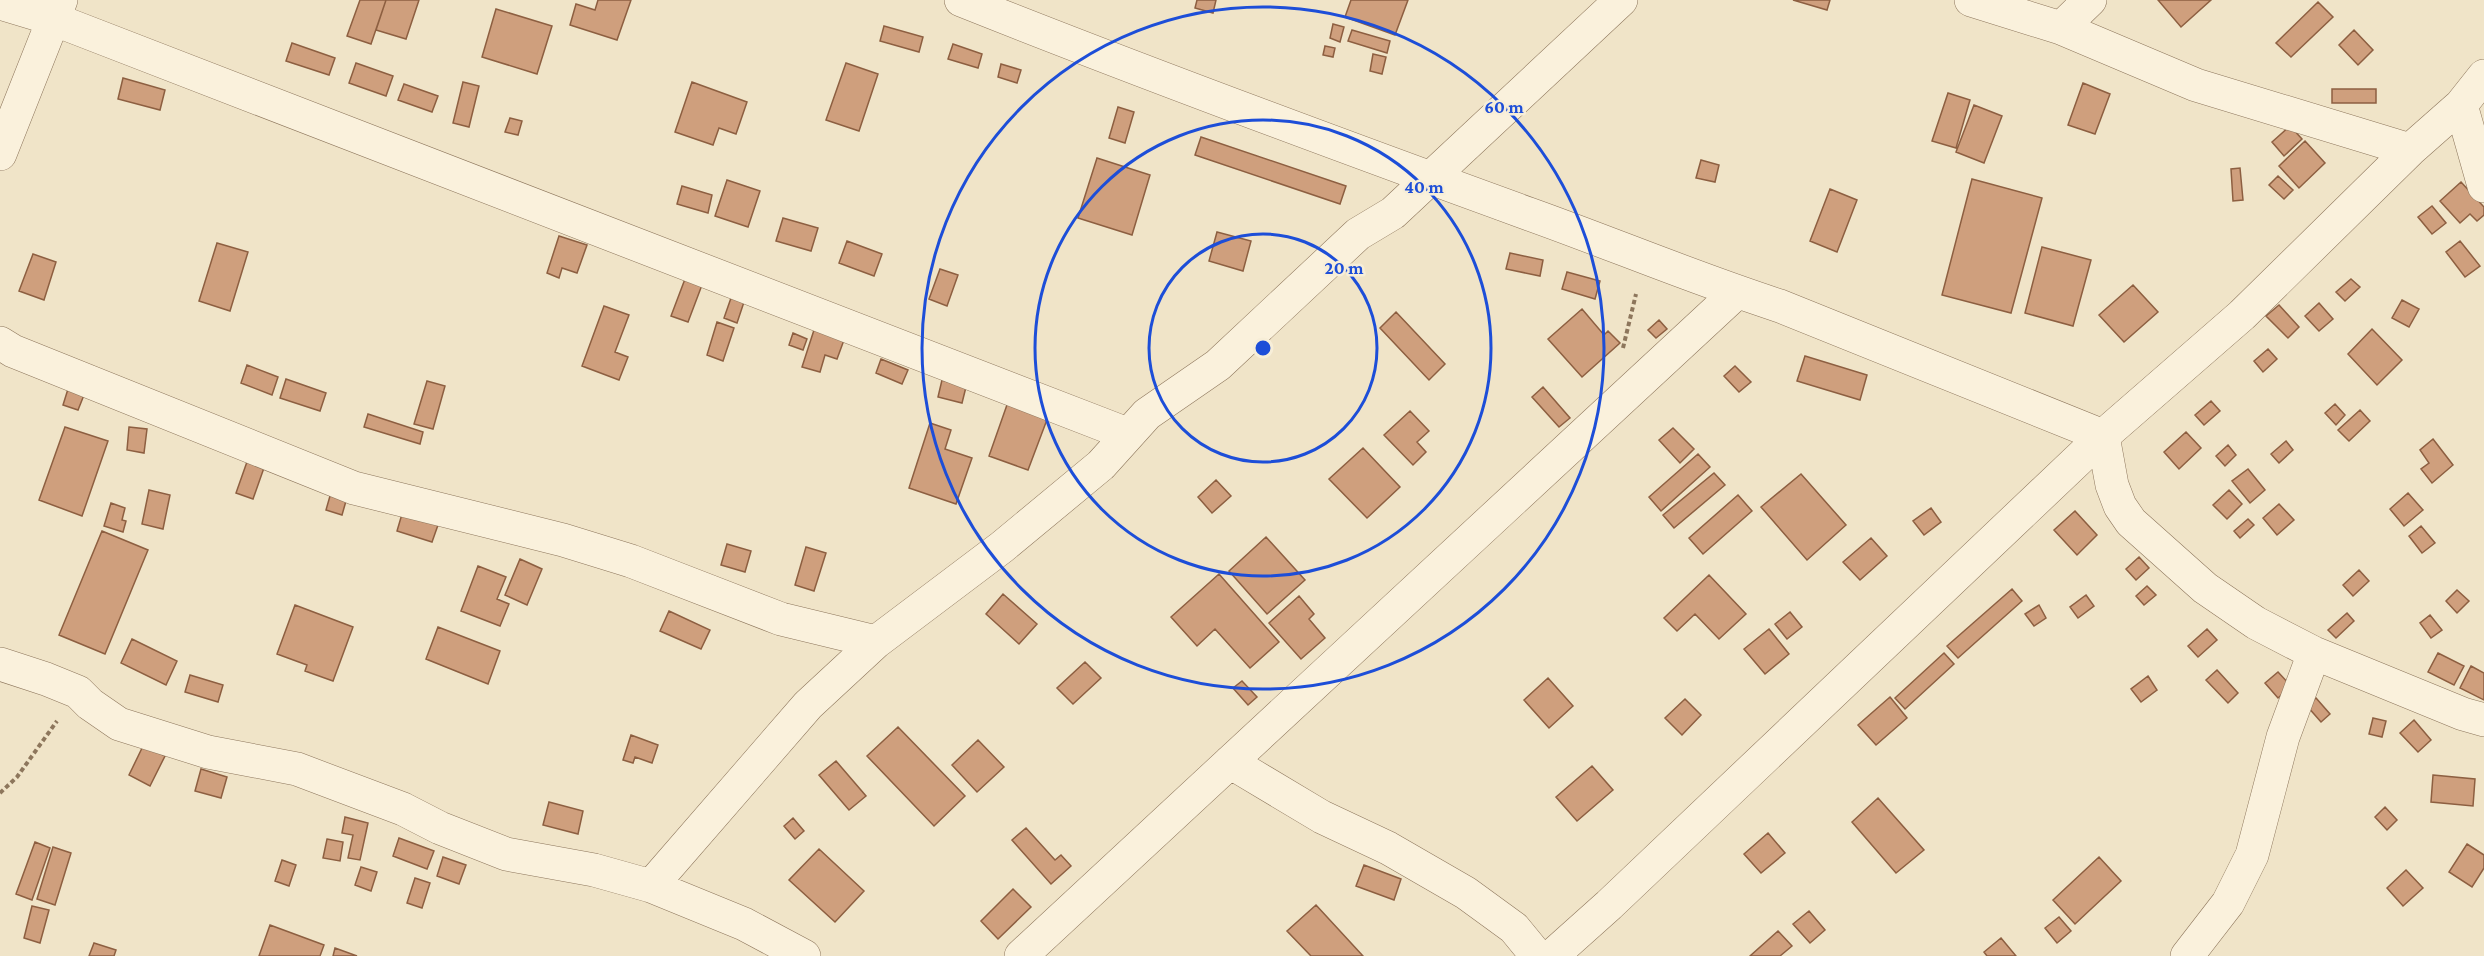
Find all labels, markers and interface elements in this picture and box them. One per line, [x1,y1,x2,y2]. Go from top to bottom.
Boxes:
text: 60 m [1484,97,1524,117]
text: 40 m [1404,177,1444,197]
text: 20 m [1325,258,1364,278]
centre of rings [1253,338,1273,358]

